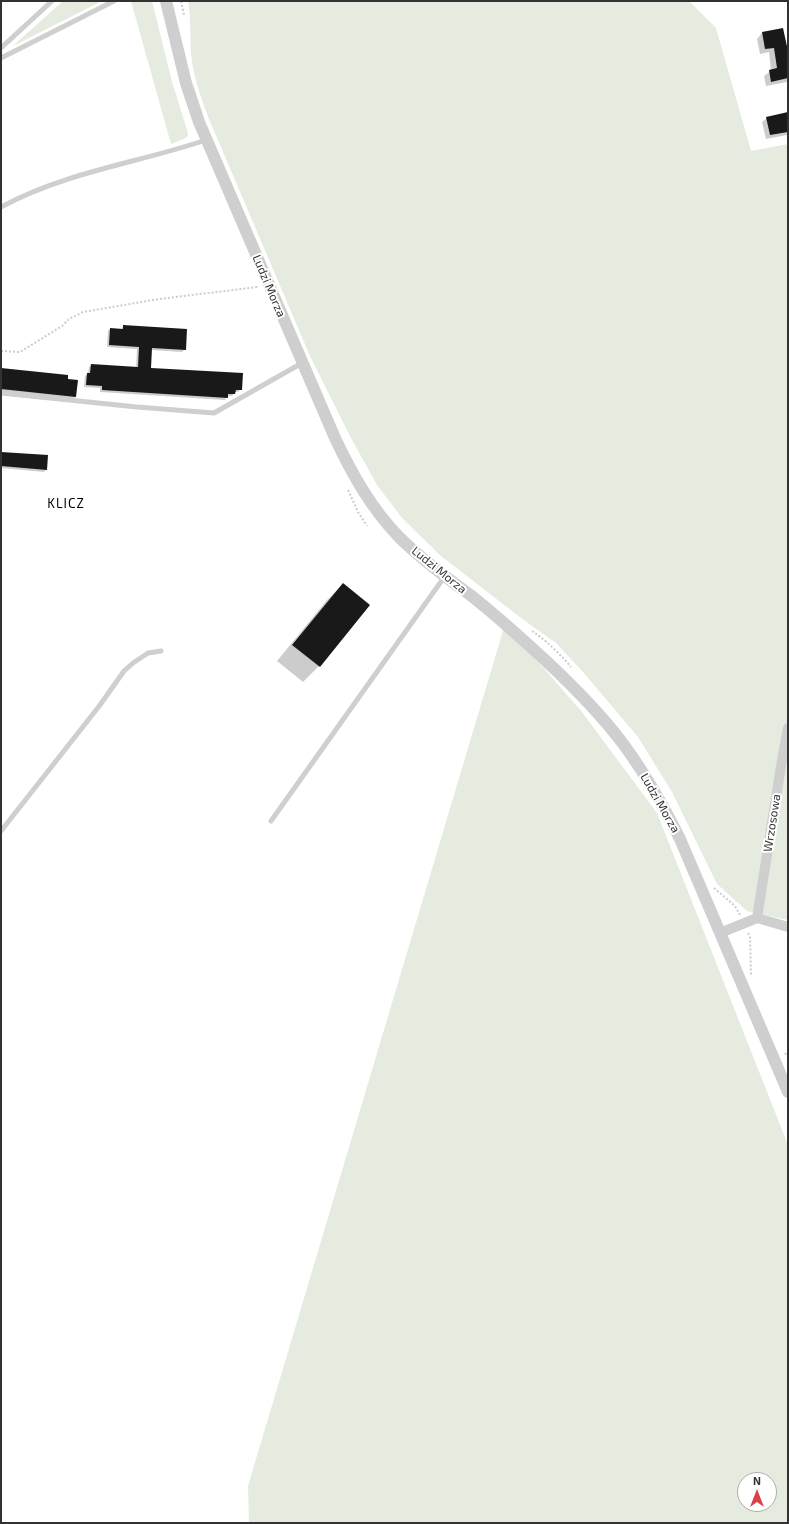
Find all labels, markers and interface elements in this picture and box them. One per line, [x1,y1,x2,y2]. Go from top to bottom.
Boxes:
street label: Ludzi Morza [249,253,289,319]
district label: KLICZ [47,496,85,512]
street label: Ludzi Morza [409,543,469,597]
street label: Ludzi Morza [637,771,683,835]
street label: Wrzosowa [760,793,784,853]
north arrow [737,1472,777,1512]
text: N [753,1474,761,1487]

